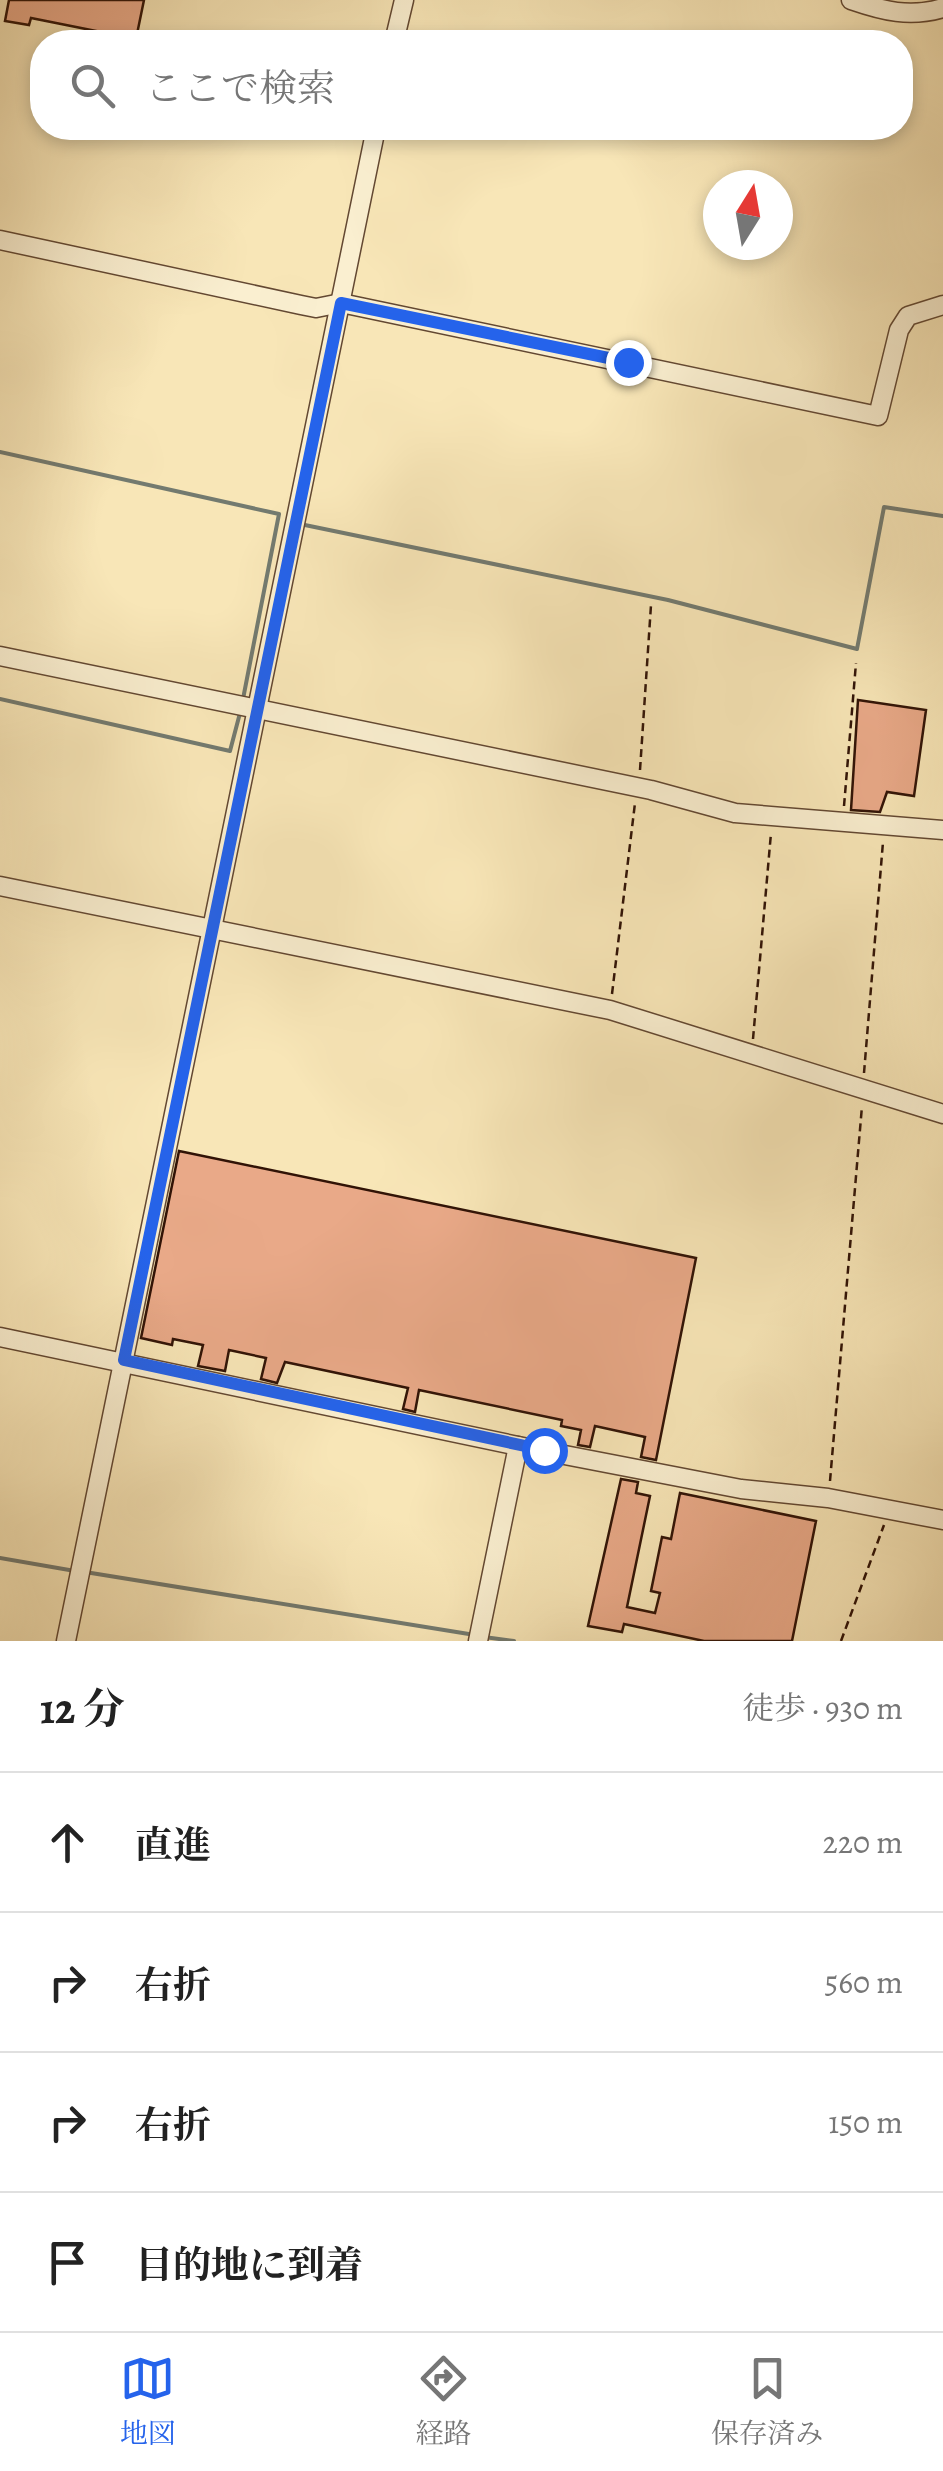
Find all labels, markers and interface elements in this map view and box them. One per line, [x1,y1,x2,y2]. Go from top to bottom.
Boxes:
search box [30,30,913,140]
icon: search [65,58,120,113]
text: ここで検索 [145,62,335,114]
north arrow [703,170,793,260]
route end [606,340,652,386]
route start [522,1428,568,1474]
text: 12 分 [40,1680,125,1737]
text: 徒歩 · 930 m [742,1686,903,1730]
icon: ahead [40,1815,95,1870]
text: 直進 [135,1819,211,1871]
text: 220 m [823,1820,903,1864]
icon: right [40,1955,95,2010]
text: 右折 [135,1959,211,2011]
text: 560 m [824,1960,903,2004]
icon: right [40,2095,95,2150]
text: 右折 [135,2099,211,2151]
text: 150 m [828,2100,903,2144]
icon: arrive [40,2235,95,2290]
text: 目的地に到着 [135,2239,363,2291]
tab: 地図 [120,2351,176,2453]
tab: 経路 [415,2351,471,2453]
tab: 保存済み [711,2351,823,2453]

